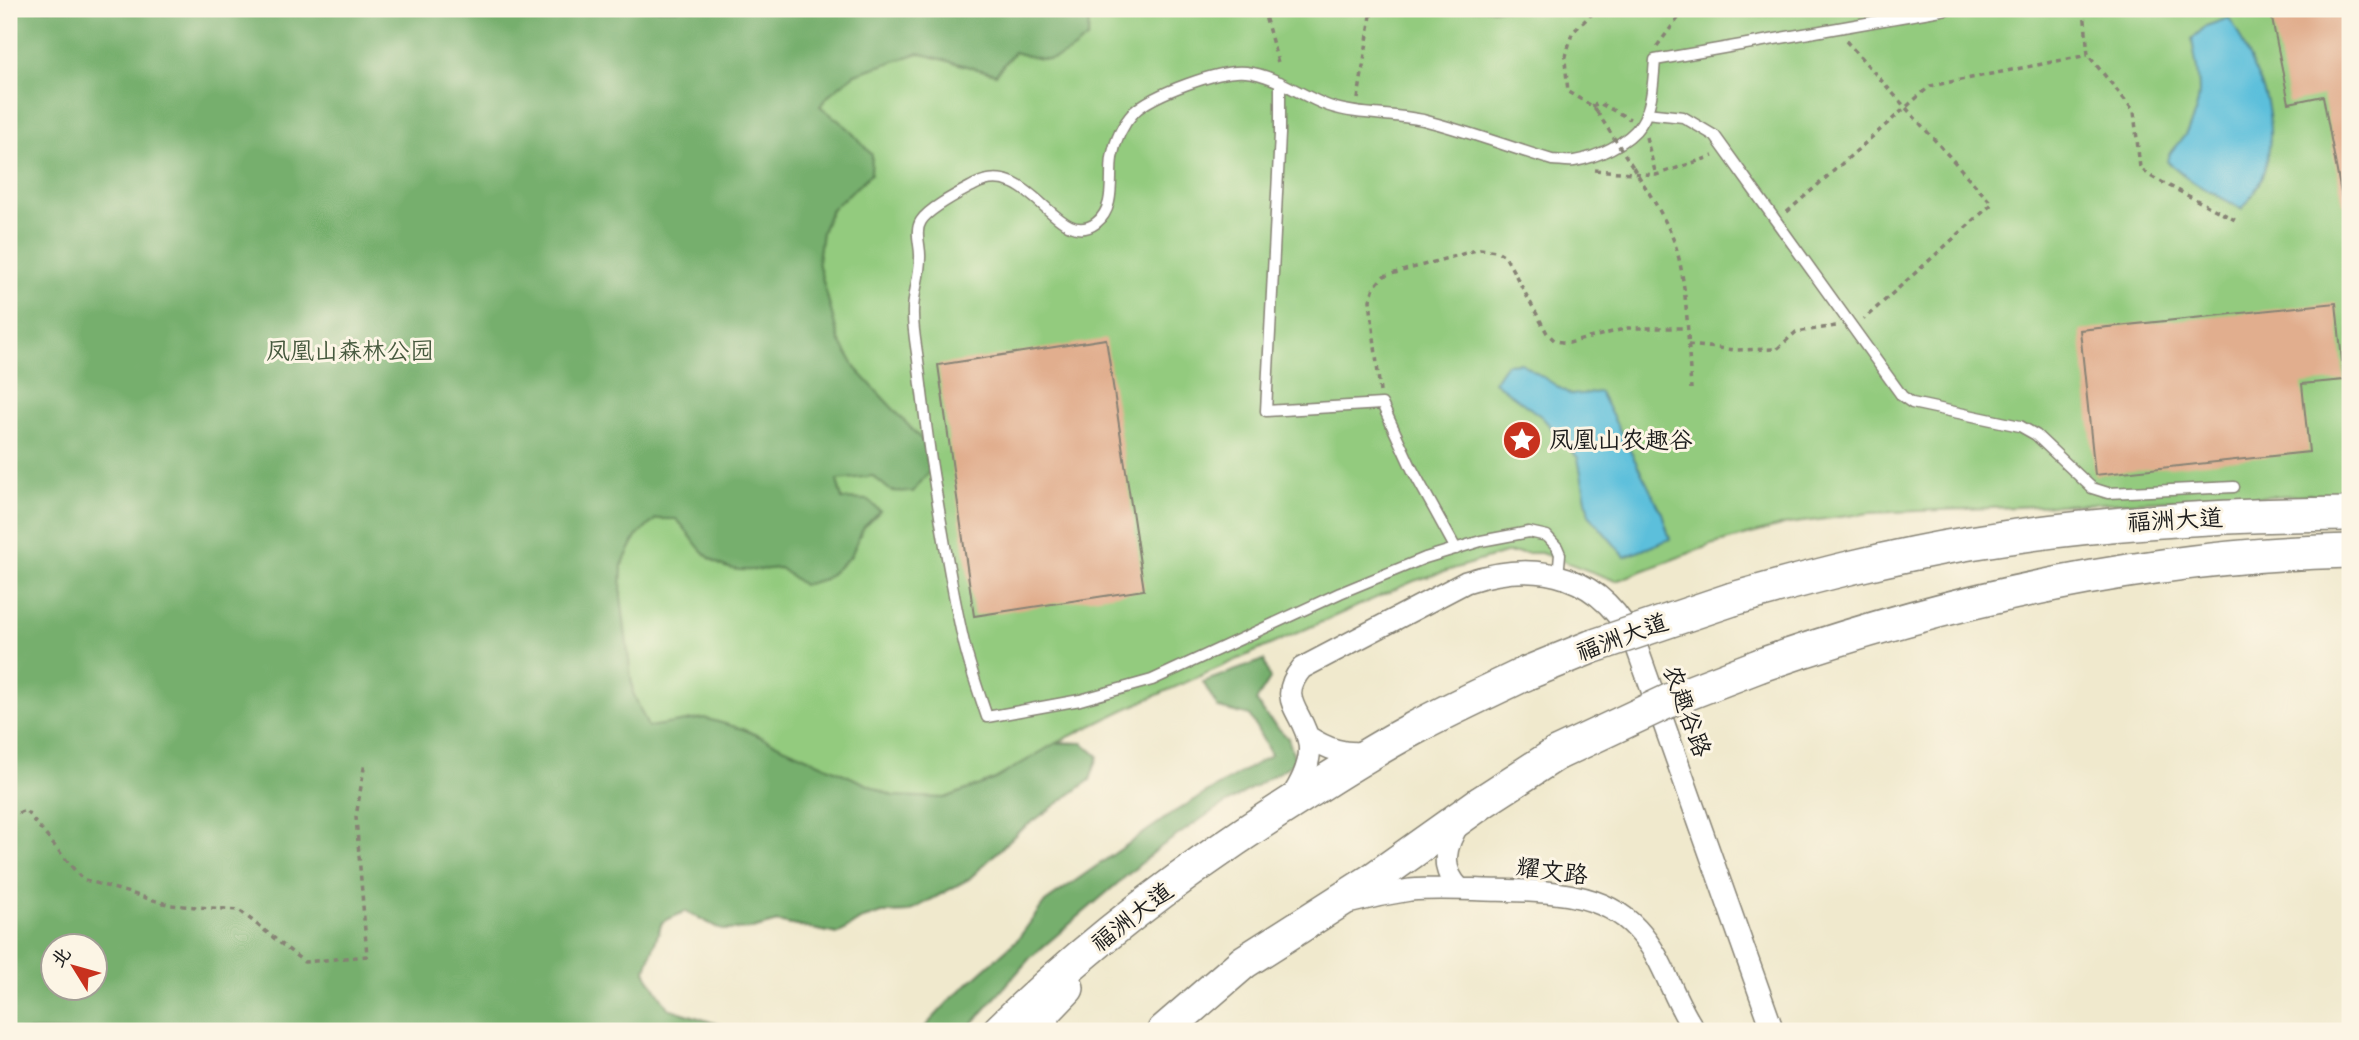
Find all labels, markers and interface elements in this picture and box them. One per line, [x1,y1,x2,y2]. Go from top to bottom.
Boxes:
park label: 凤凰山森林公园 [266,336,434,366]
place icon: 凤凰山农趣谷 [1501,419,1543,461]
place label: 凤凰山农趣谷 [1549,425,1693,455]
street label: 福洲大道 [2126,503,2224,537]
street label: 福洲大道 [1572,606,1672,668]
street label: 农趣谷路 [1656,661,1718,761]
street label: 耀文路 [1514,852,1590,890]
street label: 福洲大道 [1085,876,1179,958]
north arrow [38,932,108,1002]
text: 北 [46,943,77,972]

